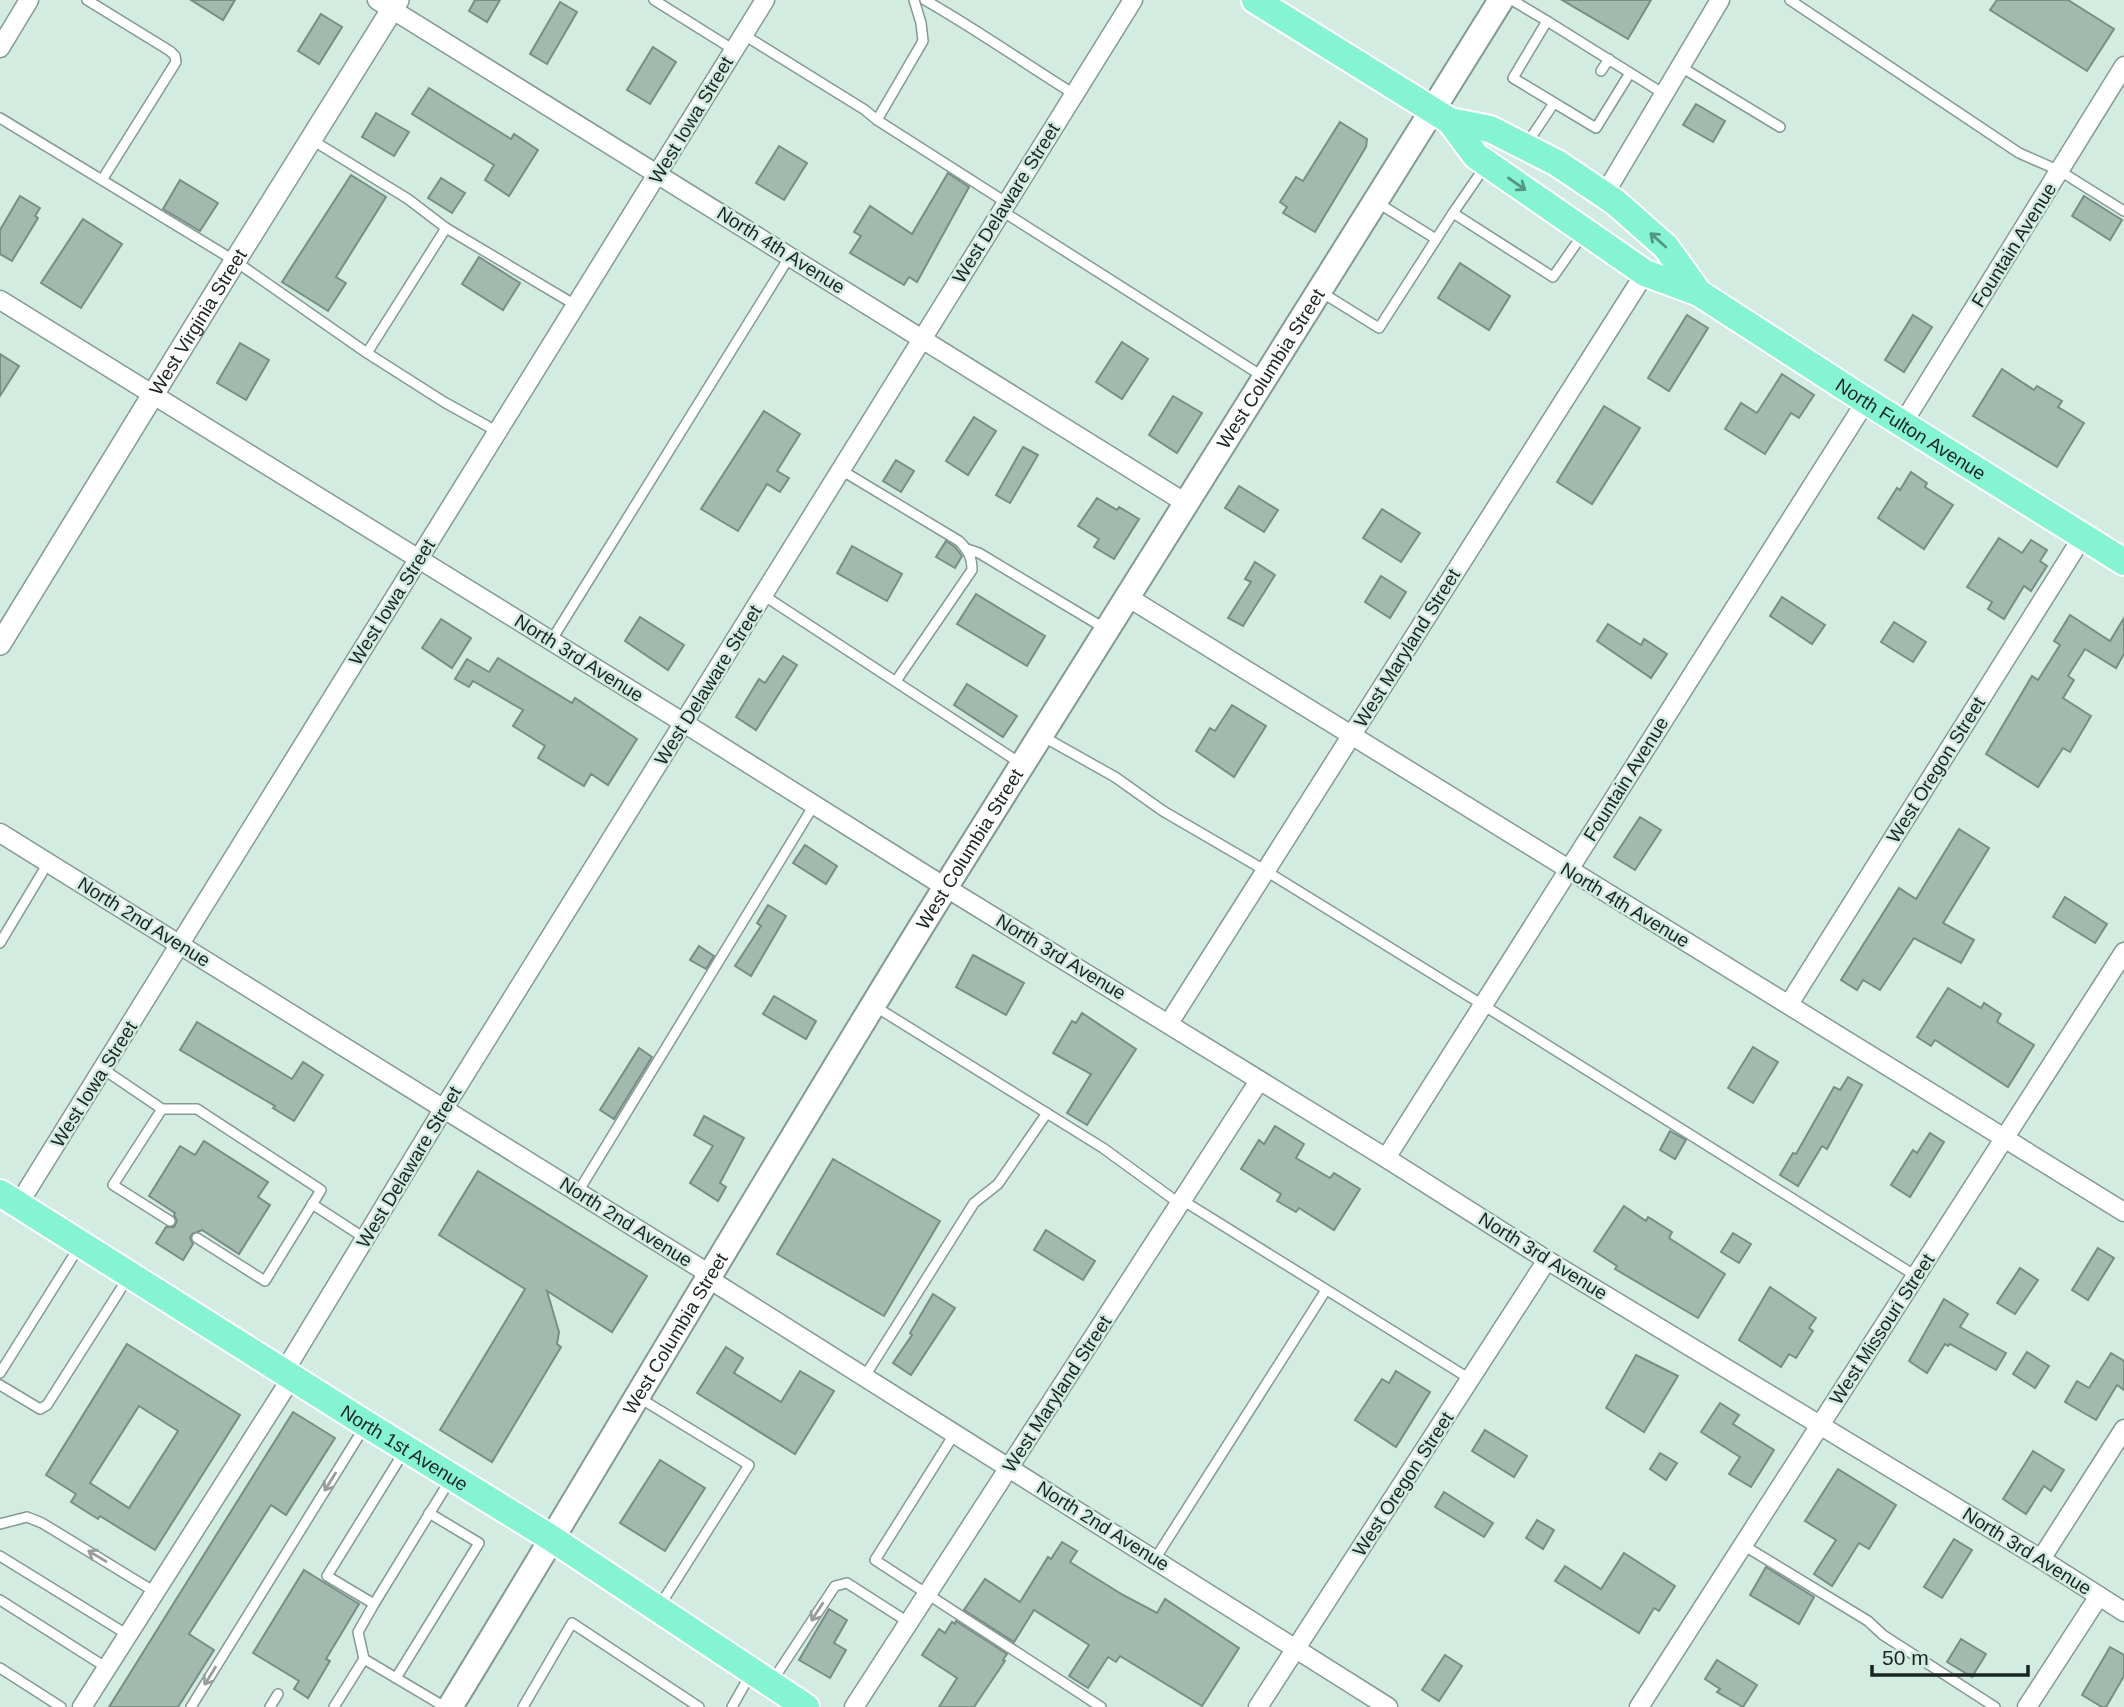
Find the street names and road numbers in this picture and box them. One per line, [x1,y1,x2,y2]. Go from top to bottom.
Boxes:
street label: West Iowa Street [645,52,738,187]
street label: West Delaware Street [948,119,1064,287]
street label: Fountain Avenue [1967,179,2061,311]
street label: North 4th Avenue [713,202,849,298]
street label: West Virginia Street [145,244,251,399]
street label: West Columbia Street [1212,284,1329,452]
street label: North Fulton Avenue [1832,374,1990,484]
street label: West Iowa Street [345,535,440,669]
street label: West Maryland Street [1350,565,1465,731]
street label: West Delaware Street [650,601,766,769]
street label: North 3rd Avenue [511,610,647,706]
street label: West Oregon Street [1883,693,1990,847]
street label: Fountain Avenue [1579,713,1673,845]
street label: West Columbia Street [912,764,1027,933]
street label: North 4th Avenue [1557,858,1693,952]
street label: North 2nd Avenue [74,873,214,971]
street label: North 3rd Avenue [992,910,1130,1004]
street label: West Iowa Street [47,1017,142,1151]
street label: West Delaware Street [352,1082,466,1251]
street label: North 2nd Avenue [556,1173,696,1271]
street label: North 3rd Avenue [1475,1208,1611,1304]
street label: West Columbia Street [619,1248,732,1418]
street label: West Missouri Street [1826,1249,1939,1408]
street label: West Maryland Street [999,1311,1116,1476]
street label: North 1st Avenue [337,1400,472,1495]
street label: West Oregon Street [1349,1407,1458,1560]
street label: North 2nd Avenue [1033,1477,1173,1575]
street label: North 3rd Avenue [1959,1503,2095,1599]

